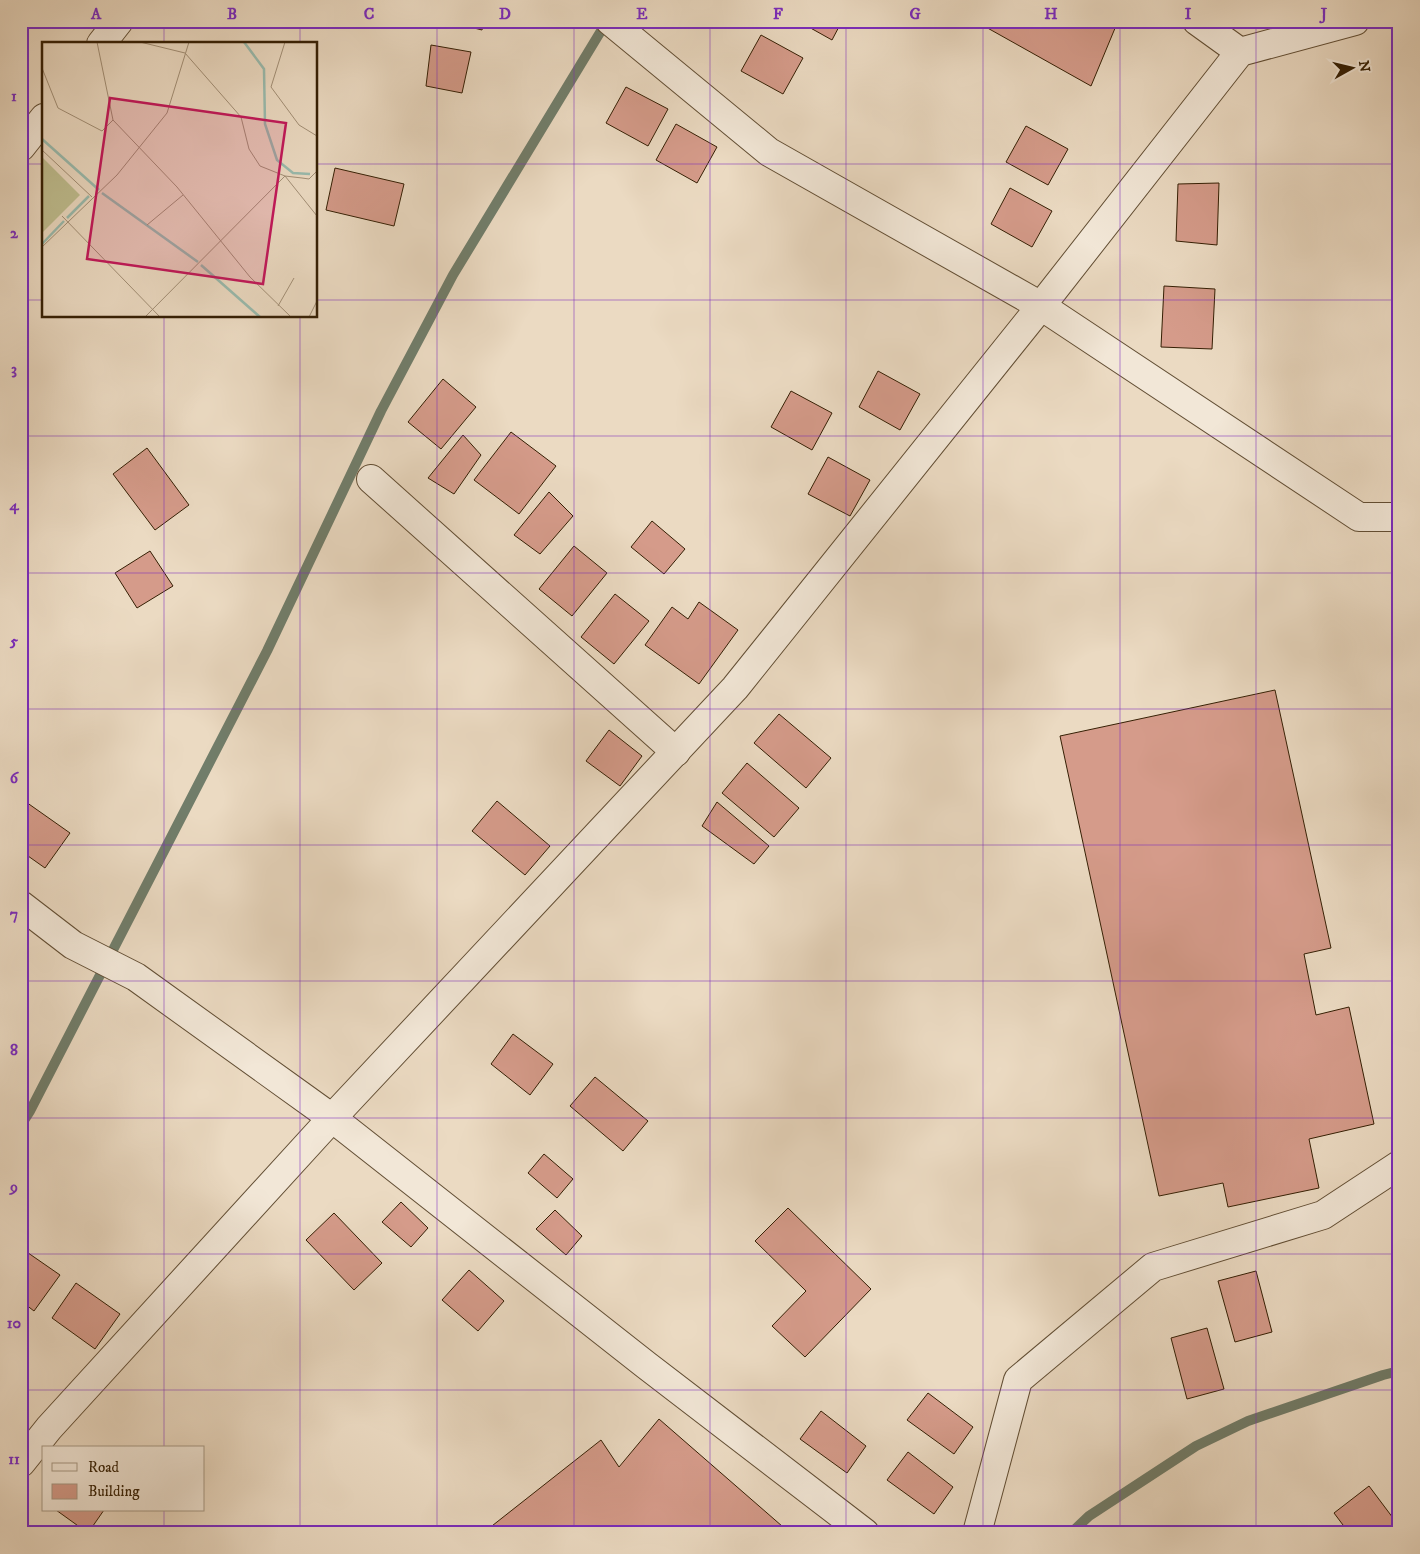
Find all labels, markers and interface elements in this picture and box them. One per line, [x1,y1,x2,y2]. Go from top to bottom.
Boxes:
text: A [90,4,102,24]
text: B [227,4,237,24]
text: C [364,4,374,24]
text: D [499,4,511,24]
text: E [636,4,648,24]
text: F [773,4,783,24]
text: G [909,4,921,24]
text: H [1044,4,1058,24]
text: I [1185,4,1192,24]
text: J [1319,4,1328,24]
inset map [42,42,318,318]
north arrow [1328,42,1378,92]
text: N [1354,59,1374,74]
text: 1 [11,86,17,106]
text: 2 [10,223,19,243]
text: 3 [11,359,17,379]
text: 4 [8,495,19,515]
text: 5 [9,631,18,651]
text: 6 [10,768,20,788]
text: 7 [10,904,18,924]
text: 8 [10,1040,18,1060]
text: 9 [9,1177,18,1197]
text: 10 [7,1313,22,1333]
legend [42,1446,205,1512]
text: 11 [8,1449,20,1469]
text: Road [88,1458,120,1477]
text: Building [88,1482,140,1501]

